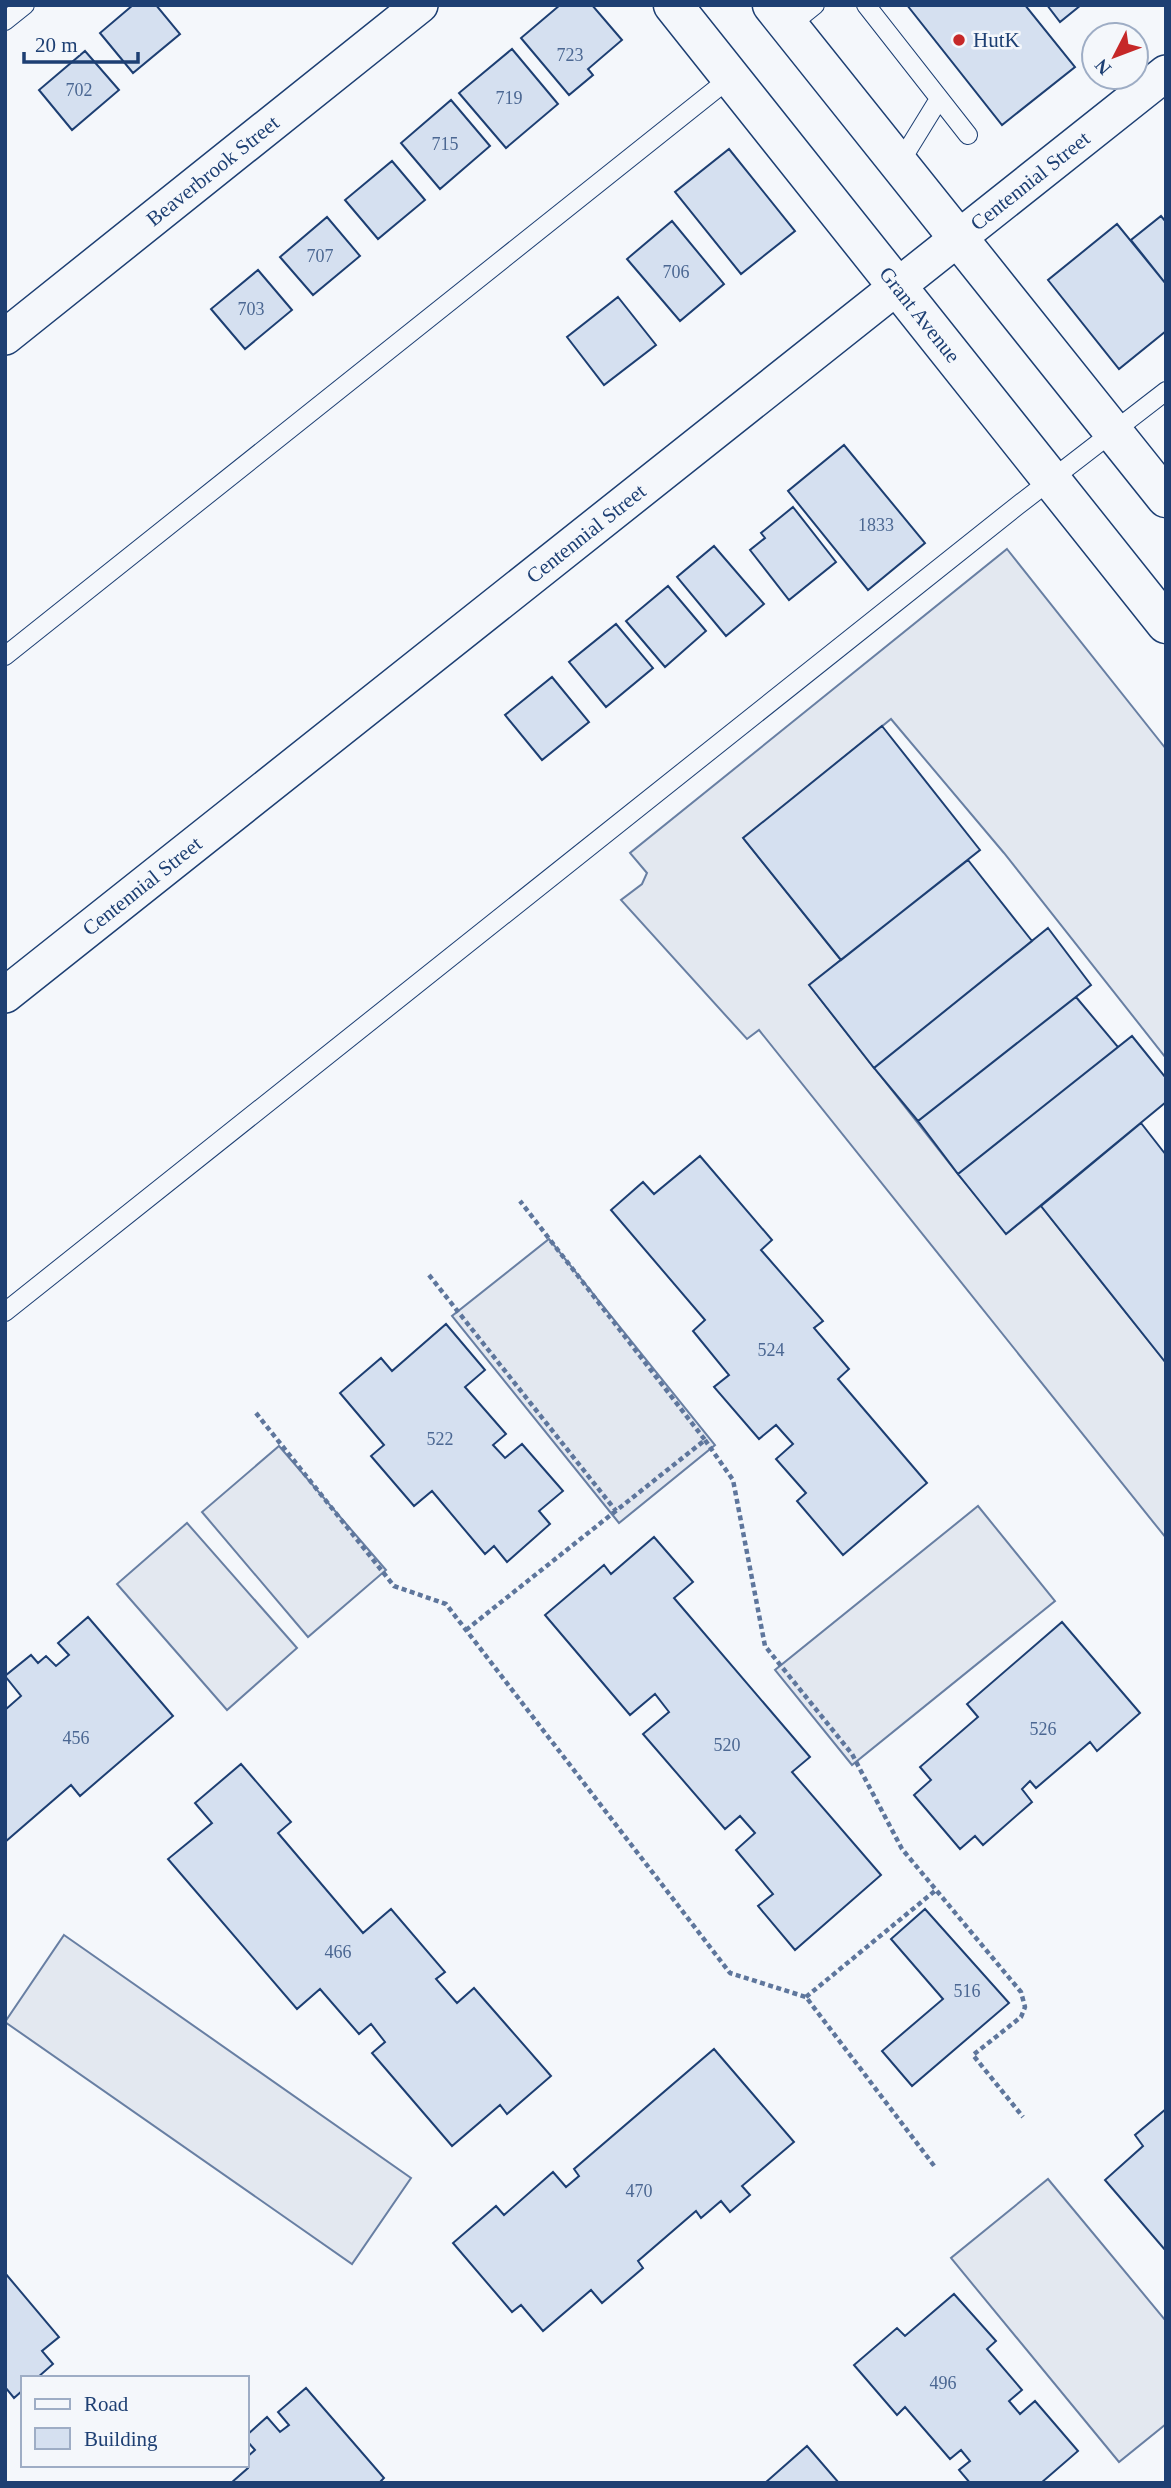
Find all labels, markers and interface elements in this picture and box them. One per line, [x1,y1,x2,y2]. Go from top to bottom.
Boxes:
scale bar [24,21,138,65]
north arrow [1080,21,1150,91]
place label: HutK [973,28,1020,52]
marker: HutK [951,32,967,48]
text: 20 m [35,33,78,57]
house number: 723 [557,45,584,65]
text: N [1090,55,1115,79]
house number: 702 [66,80,93,100]
house number: 719 [496,88,523,108]
street label: Beaverbrook Street [142,111,284,231]
street label: Centennial Street [966,126,1095,236]
house number: 715 [432,134,459,154]
house number: 707 [307,246,334,266]
house number: 706 [663,262,690,282]
street label: Grant Avenue [874,262,965,367]
house number: 703 [238,299,265,319]
street label: Centennial Street [522,479,651,588]
house number: 1833 [858,515,894,535]
street label: Centennial Street [78,831,207,941]
house number: 524 [758,1340,785,1360]
house number: 522 [427,1429,454,1449]
house number: 526 [1030,1719,1057,1739]
house number: 456 [63,1728,90,1748]
house number: 520 [714,1735,741,1755]
house number: 466 [325,1942,352,1962]
house number: 516 [954,1981,981,2001]
house number: 470 [626,2181,653,2201]
house number: 496 [930,2373,957,2393]
legend [21,2376,248,2467]
text: Road [84,2392,129,2416]
text: Building [84,2427,158,2451]

